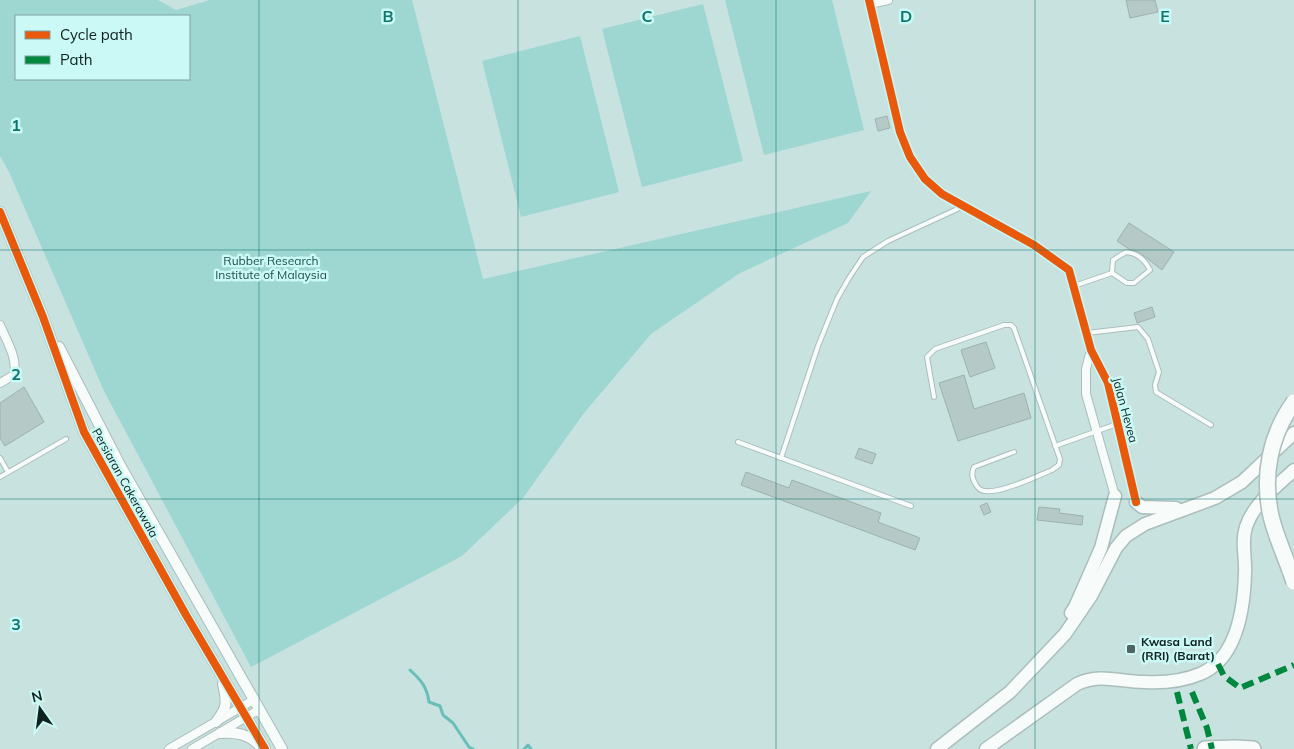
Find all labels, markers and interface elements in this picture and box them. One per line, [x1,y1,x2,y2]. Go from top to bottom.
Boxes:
text: B [382,6,394,26]
text: C [642,6,653,26]
text: D [900,6,912,26]
text: E [1160,6,1170,26]
legend [15,15,190,80]
text: Cycle path [60,25,133,44]
text: Path [60,50,92,69]
text: 1 [11,115,21,135]
park label: Rubber Research Institute of Malaysia [215,253,327,282]
text: 2 [11,364,21,384]
street label: Jalan Hevea [1110,376,1141,444]
street label: Persiaran Cakerawala [89,425,162,540]
text: 3 [11,614,21,634]
place label: Kwasa Land (RRI) (Barat) [1141,634,1215,663]
marker: Kwasa Land (RRI) (Barat) [1125,643,1137,655]
north arrow [15,684,65,734]
text: N [30,686,44,706]

